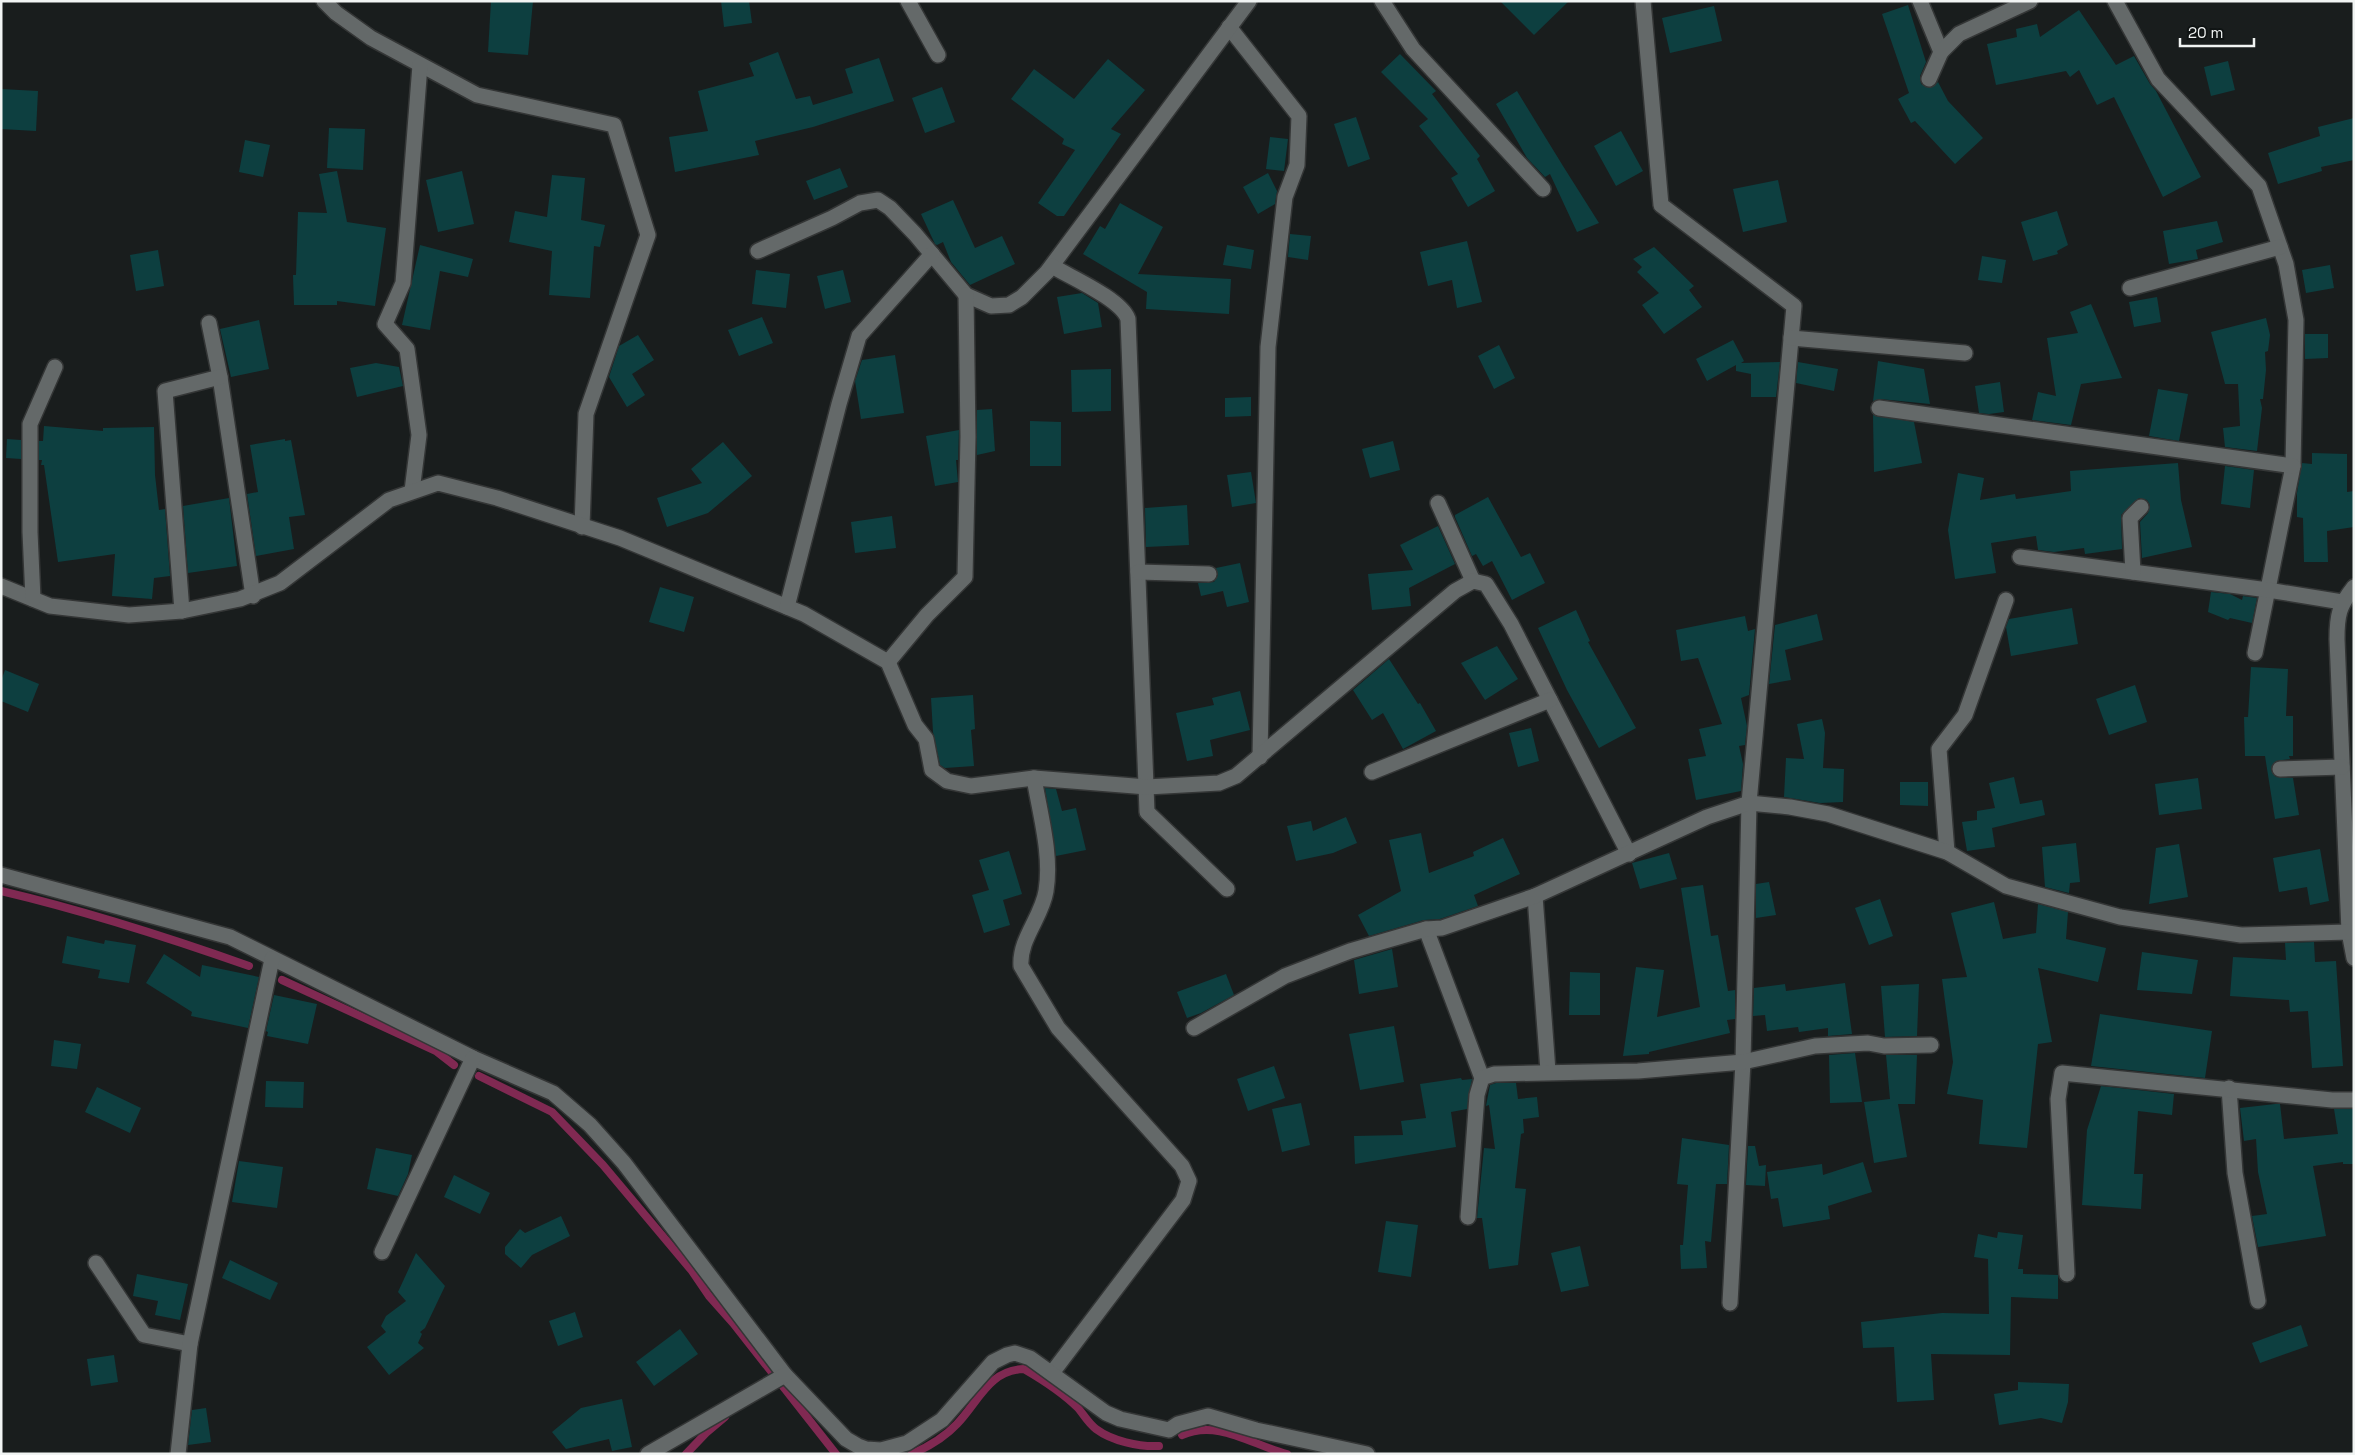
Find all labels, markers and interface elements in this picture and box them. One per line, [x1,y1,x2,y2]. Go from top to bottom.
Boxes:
scale bar [2180,15,2254,47]
text: 20 m [2188,23,2223,42]

